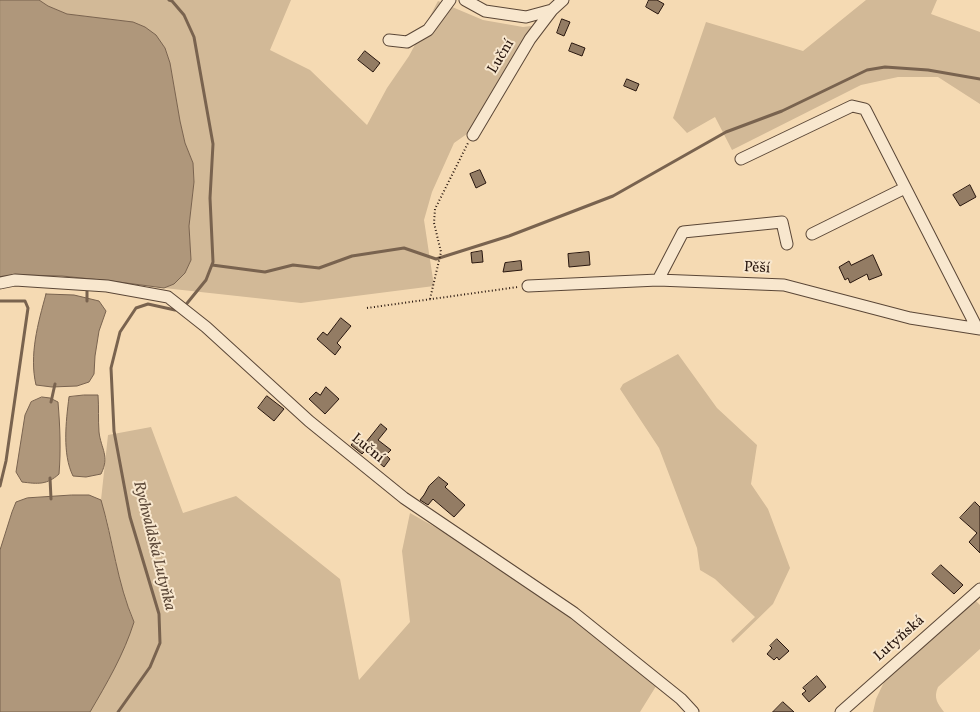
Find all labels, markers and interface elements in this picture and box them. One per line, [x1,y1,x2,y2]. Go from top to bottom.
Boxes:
street label: Luční [485,36,519,78]
street label: Pěší [743,259,771,279]
street label: Luční [347,430,387,468]
water label: Rychvaldská Lutyňka [128,479,178,613]
street label: Lutyňská [871,612,929,666]

